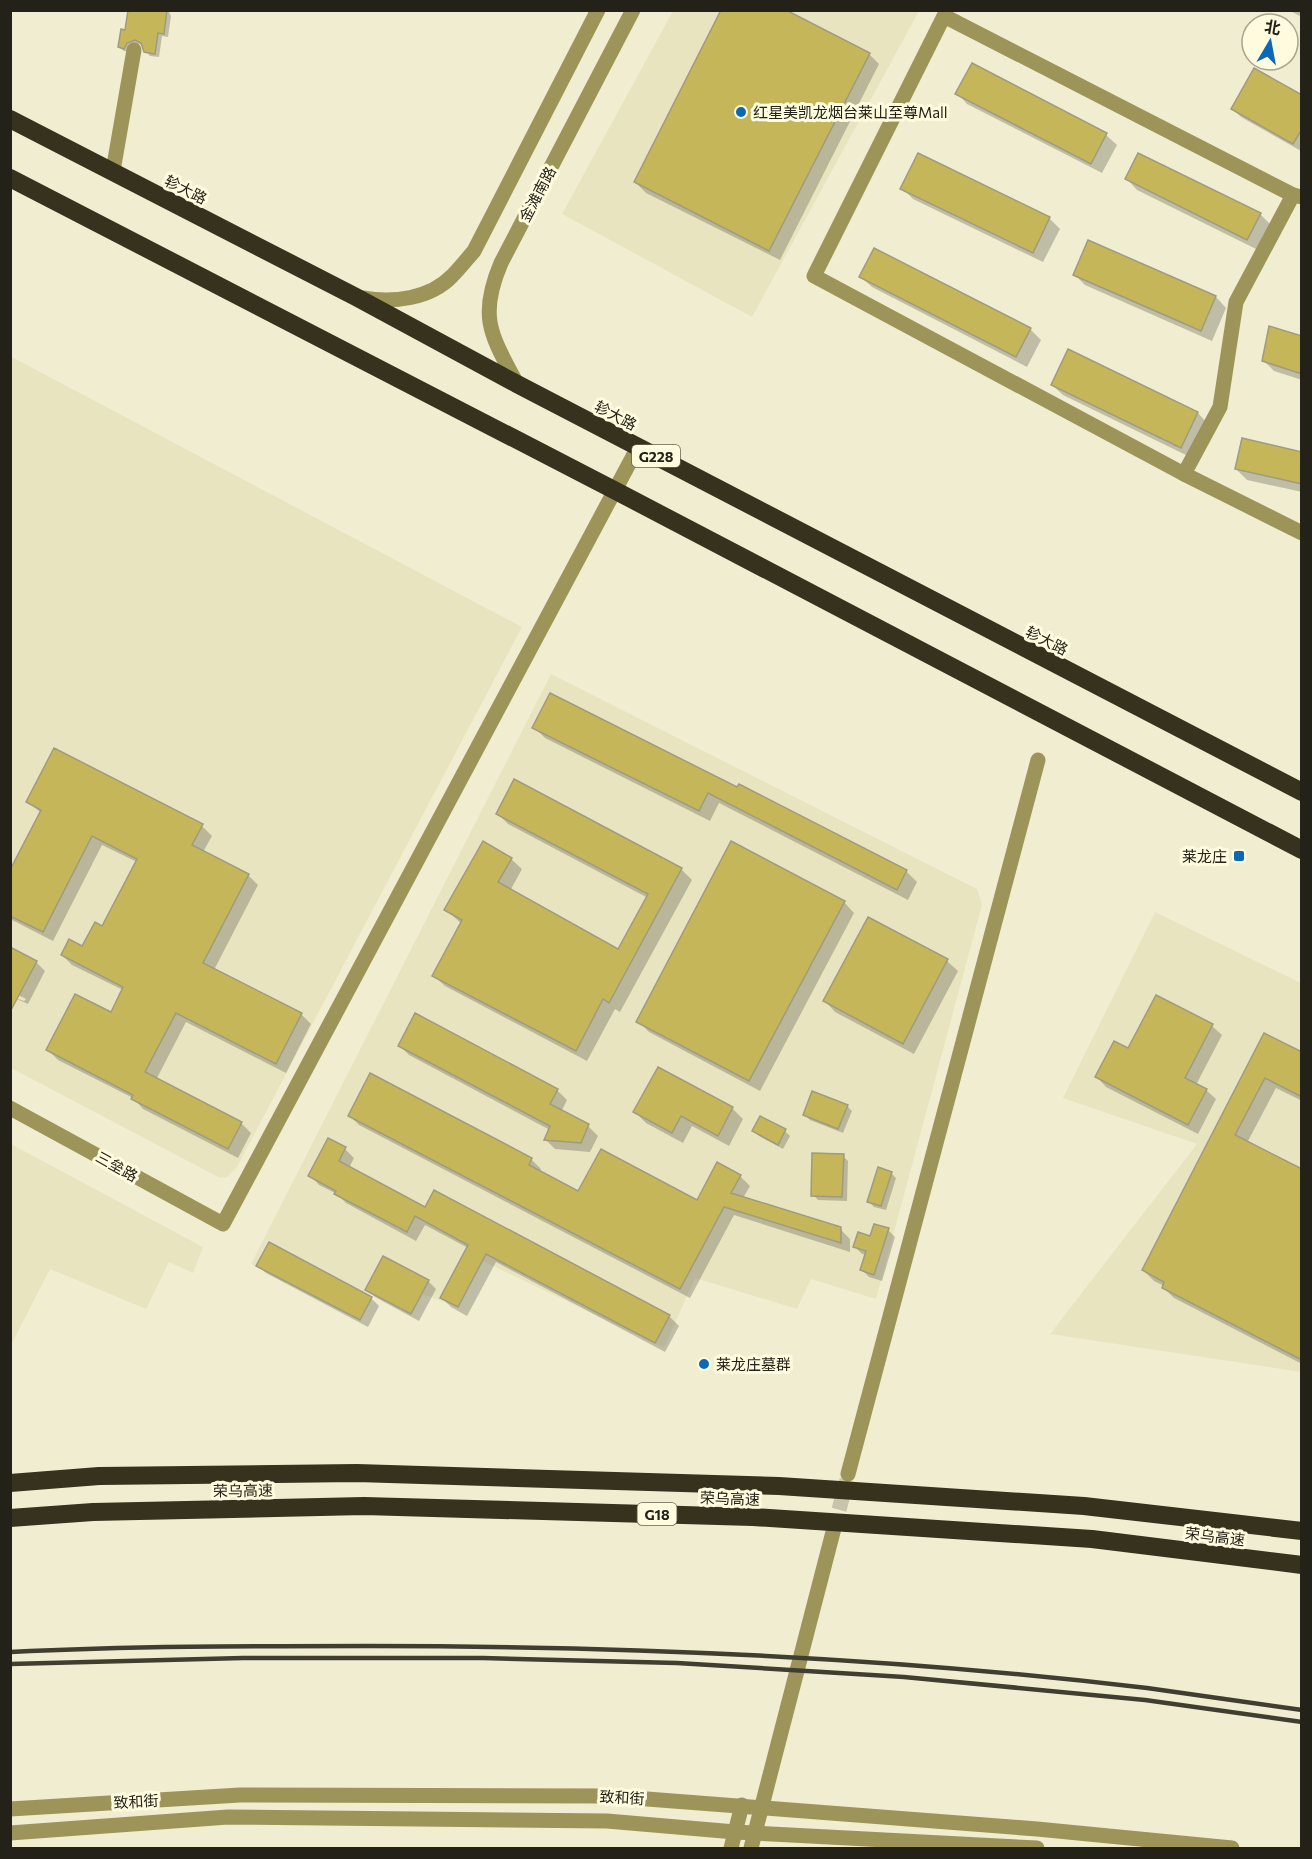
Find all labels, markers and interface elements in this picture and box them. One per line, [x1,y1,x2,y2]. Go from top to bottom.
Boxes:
north arrow [1240,12,1300,72]
text: 北 [1263,16,1282,37]
place label: 红星美凯龙烟台莱山至尊Mall [753,103,948,121]
marker: 红星美凯龙烟台莱山至尊Mall [734,105,748,119]
street label: 金滩南路 [515,163,559,225]
street label: 轸大路 [162,171,210,207]
street label: 轸大路 [592,396,640,434]
road number: G228 [632,445,680,467]
street label: 轸大路 [1023,622,1071,658]
place label: 莱龙庄 [1182,847,1227,865]
marker: 莱龙庄 [1232,849,1246,863]
street label: 三垒路 [93,1147,141,1185]
place label: 莱龙庄墓群 [716,1355,791,1373]
marker: 莱龙庄墓群 [697,1357,711,1371]
street label: 荣乌高速 [213,1480,273,1500]
street label: 荣乌高速 [700,1488,760,1508]
road number: G18 [638,1503,676,1525]
street label: 荣乌高速 [1184,1523,1246,1549]
street label: 致和街 [599,1787,645,1807]
street label: 致和街 [113,1791,159,1811]

